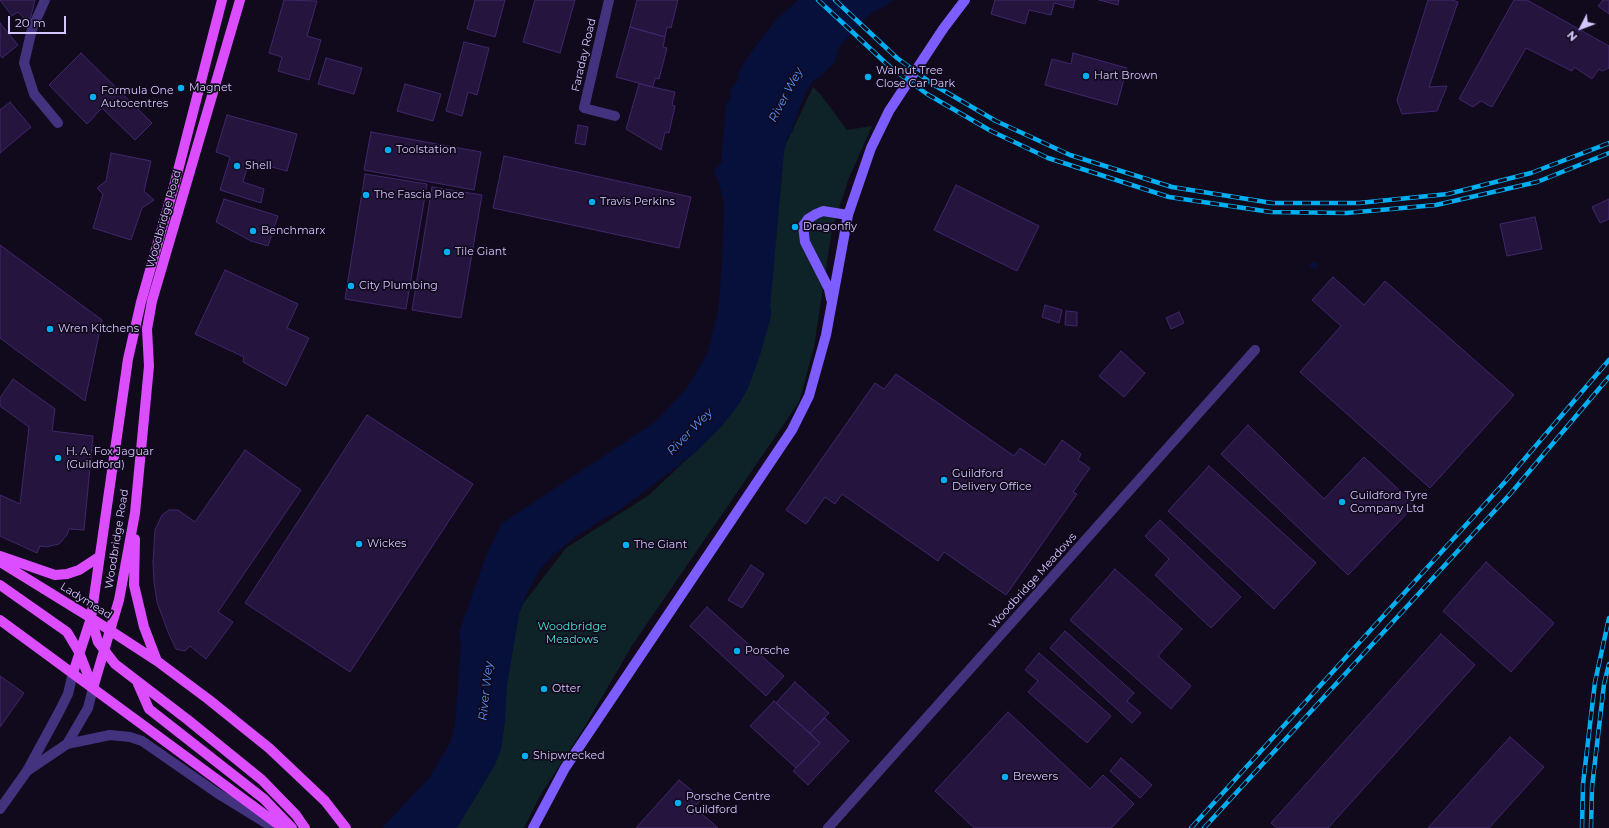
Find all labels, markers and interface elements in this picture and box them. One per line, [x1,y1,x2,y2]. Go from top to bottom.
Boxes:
scale bar [10,8,68,34]
north arrow [1561,8,1601,48]
text: 20 m [15,15,46,30]
street label: Faraday Road [569,17,599,93]
text: N [1564,28,1580,44]
place label: Walnut Tree Close Car Park [876,64,955,90]
water label: River Wey [766,65,806,125]
place label: Hart Brown [1094,69,1158,83]
marker: Hart Brown [1081,71,1091,81]
marker: Walnut Tree Close Car Park [863,72,873,82]
place label: Magnet [189,81,232,95]
marker: Magnet [176,83,186,93]
place label: Formula One Autocentres [101,84,174,110]
marker: Formula One Autocentres [88,92,98,102]
place label: Toolstation [396,143,456,157]
marker: Toolstation [383,145,393,155]
place label: Shell [245,159,272,173]
marker: Shell [232,161,242,171]
street label: Woodbridge Road [144,169,184,269]
place label: The Fascia Place [374,188,464,202]
marker: The Fascia Place [361,190,371,200]
place label: Travis Perkins [600,195,675,209]
marker: Travis Perkins [587,197,597,207]
place label: Dragonfly [803,220,857,234]
marker: Dragonfly [790,222,800,232]
place label: Benchmarx [261,224,325,238]
marker: Benchmarx [248,226,258,236]
place label: Tile Giant [455,245,507,259]
marker: Tile Giant [442,247,452,257]
place label: City Plumbing [359,279,438,293]
marker: City Plumbing [346,281,356,291]
place label: Wren Kitchens [58,322,139,336]
marker: Wren Kitchens [45,324,55,334]
water label: River Wey [664,406,716,458]
place label: H. A. Fox Jaguar (Guildford) [66,445,154,471]
marker: H. A. Fox Jaguar (Guildford) [53,453,63,463]
place label: Guildford Delivery Office [952,467,1032,493]
marker: Guildford Delivery Office [939,475,949,485]
street label: Woodbridge Road [103,488,131,590]
place label: Guildford Tyre Company Ltd [1350,489,1428,515]
marker: Guildford Tyre Company Ltd [1337,497,1347,507]
street label: Woodbridge Meadows [986,530,1080,632]
place label: Wickes [367,537,406,551]
place label: The Giant [634,538,687,552]
marker: Wickes [354,539,364,549]
marker: The Giant [621,540,631,550]
street label: Ladymead [58,580,114,622]
park label: Woodbridge Meadows [537,620,607,646]
place label: Porsche [745,644,790,658]
marker: Porsche [732,646,742,656]
water label: River Wey [476,661,496,721]
place label: Otter [552,682,581,696]
marker: Otter [539,684,549,694]
place label: Shipwrecked [533,749,605,763]
marker: Shipwrecked [520,751,530,761]
place label: Brewers [1013,770,1058,784]
marker: Brewers [1000,772,1010,782]
place label: Porsche Centre Guildford [686,790,770,816]
marker: Porsche Centre Guildford [673,798,683,808]

